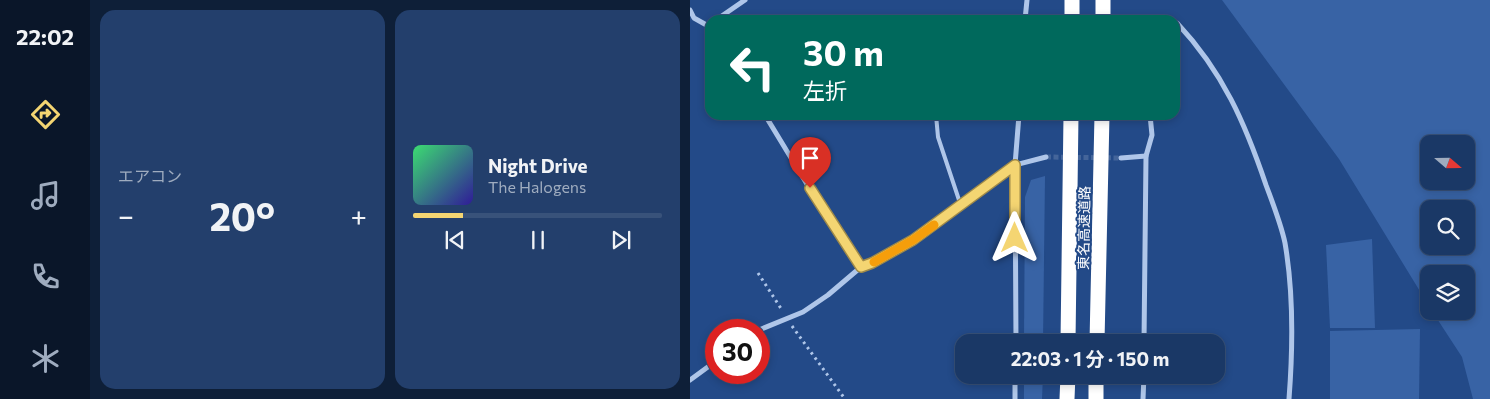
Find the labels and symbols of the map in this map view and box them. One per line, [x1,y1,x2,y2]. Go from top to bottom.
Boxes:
north arrow [1420,135,1475,190]
pin [789,137,831,188]
street label: 東名高速道路 [1074,186,1093,270]
position arrow [988,211,1040,263]
speed limit sign: 30 [705,319,770,384]

